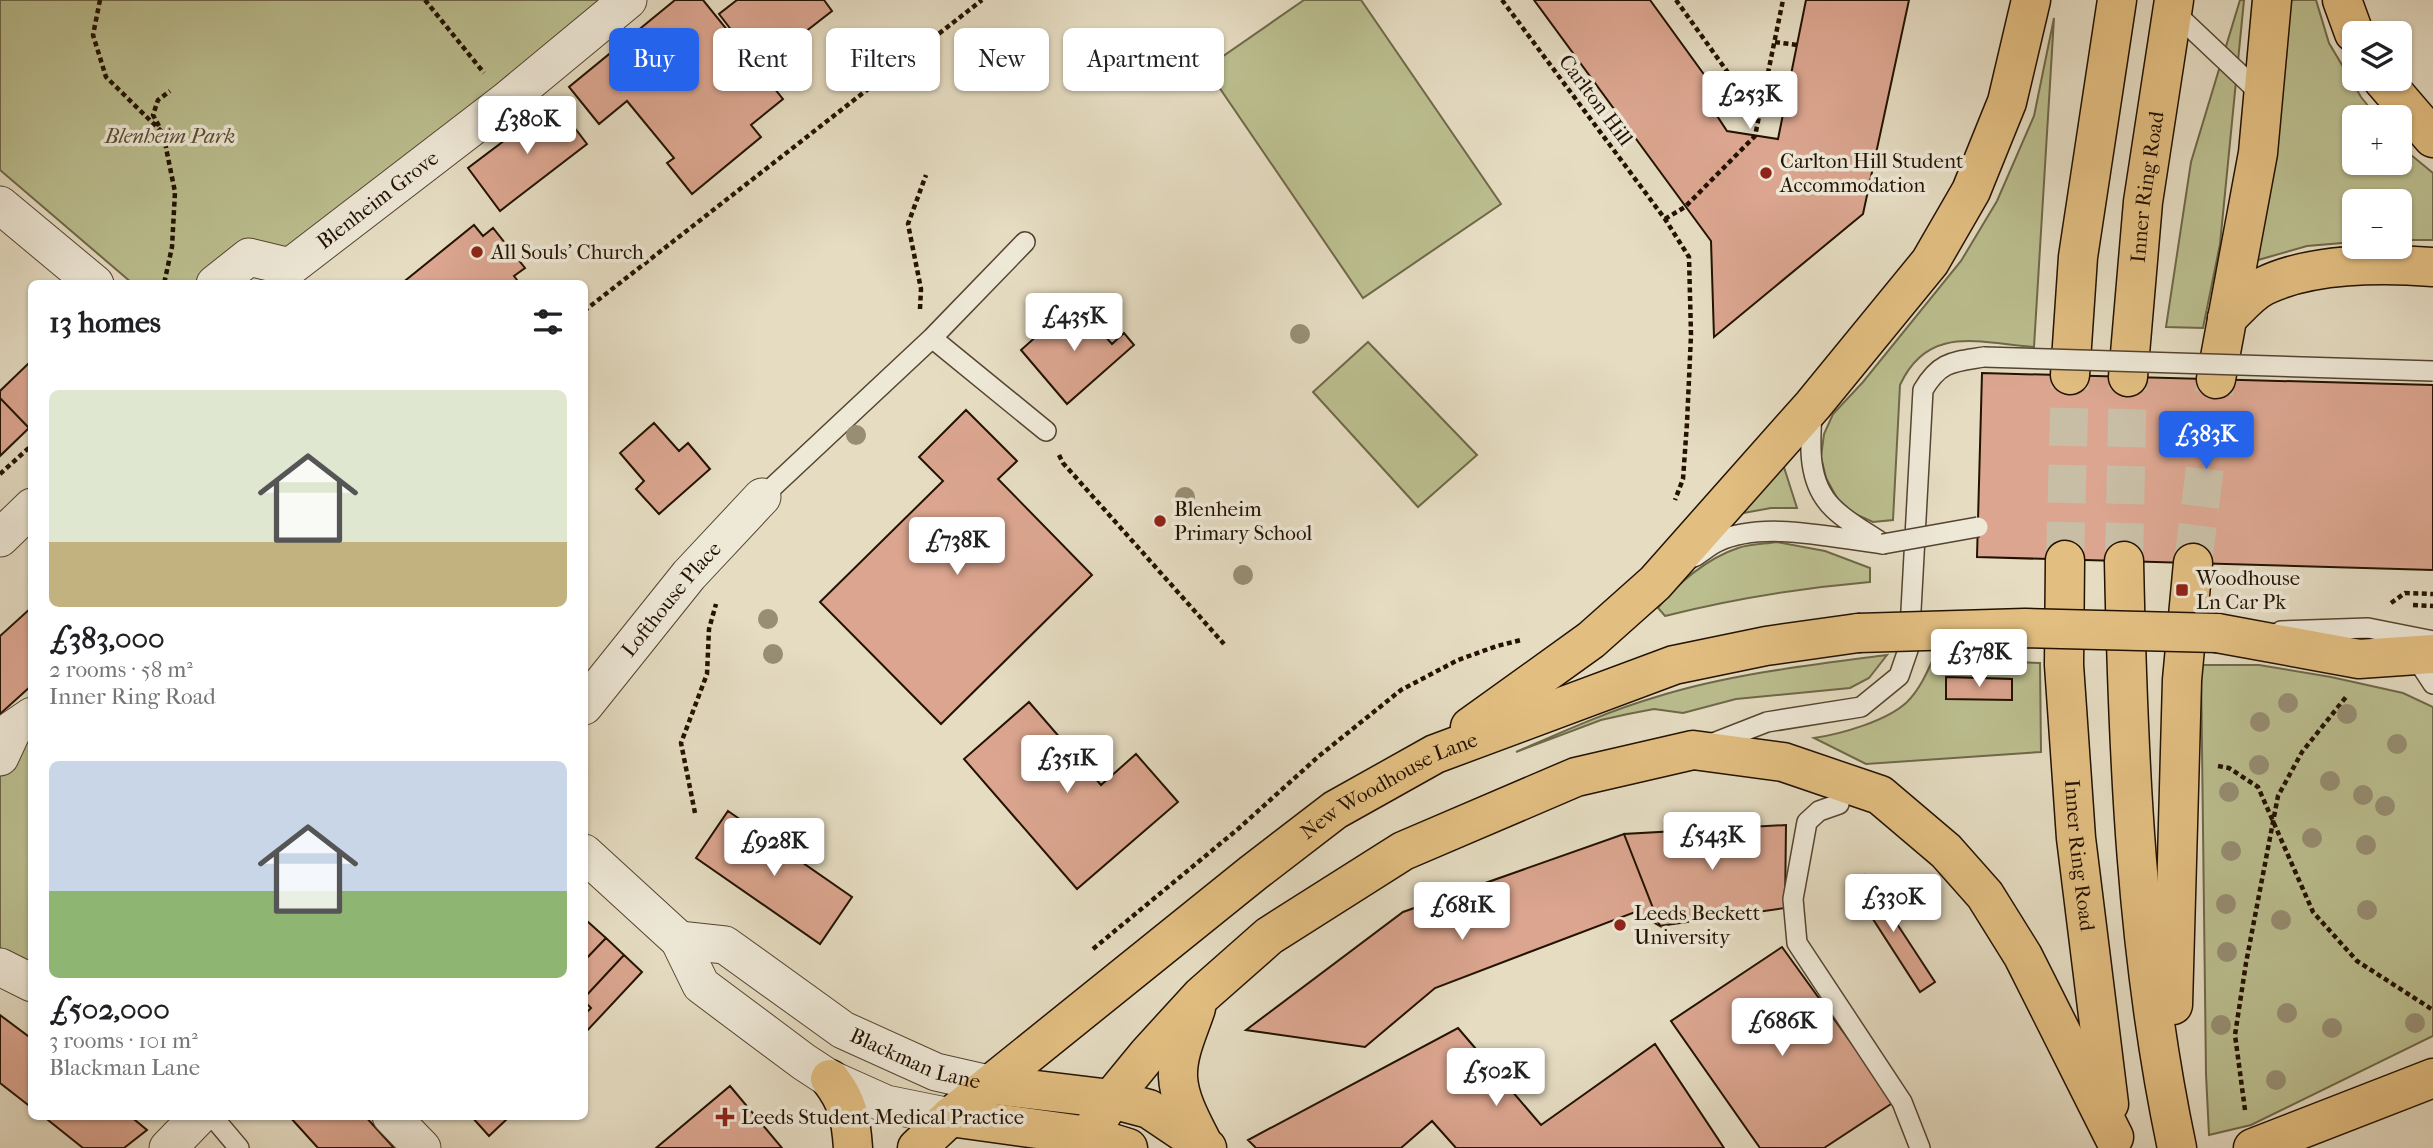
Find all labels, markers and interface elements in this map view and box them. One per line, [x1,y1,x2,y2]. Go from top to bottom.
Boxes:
map controls [2342,21,2412,259]
button: layers [2342,21,2412,91]
chip: Buy [609,28,699,91]
chip: Rent [713,28,812,91]
chip: Filters [826,28,940,91]
chip: New [954,28,1049,91]
chip: Apartment [1063,28,1224,91]
street label: Carlton Hill [1554,50,1638,150]
pin: £253K [1701,72,1799,131]
text: £253K [1718,80,1782,107]
pin: £380K [478,96,576,156]
text: £380K [494,105,560,132]
button: + [2342,105,2412,175]
street label: Inner Ring Road [2126,109,2169,264]
park label: Blenheim Park [104,124,235,148]
street label: Blenheim Grove [312,146,443,254]
place label: Carlton Hill Student Accommodation [1779,149,1964,197]
marker: Carlton Hill Student Accommodation [1758,165,1774,181]
button: − [2342,189,2412,259]
place label: All Souls' Church [490,240,644,264]
marker: All Souls' Church [469,244,485,260]
pin: £435K [1025,294,1123,353]
text: £435K [1041,302,1107,329]
icon: filters [529,303,567,341]
text: 13 homes [49,305,161,340]
pin: £383K [2157,412,2255,471]
text: £383K [2175,420,2237,447]
icon: home [245,435,371,561]
place label: Blenheim Primary School [1174,497,1312,545]
marker: Blenheim Primary School [1152,513,1168,529]
pin: £738K [908,518,1006,577]
text: £738K [925,526,989,553]
street label: Lofthouse Place [616,537,726,661]
place label: Woodhouse Ln Car Pk [2195,566,2300,614]
marker: Woodhouse Ln Car Pk [2174,582,2190,598]
text: £383,000 [49,621,165,656]
pin: £378K [1930,630,2028,689]
text: £378K [1947,638,2011,665]
text: 2 rooms · 58 m² [49,656,193,683]
text: Inner Ring Road [49,683,216,710]
street label: New Woodhouse Lane [1296,727,1481,844]
pin: £351K [1018,736,1116,795]
text: £351K [1037,744,1097,771]
street label: Inner Ring Road [2060,779,2100,933]
icon: home [245,806,371,932]
pin: £543K [1663,812,1761,872]
pin: £928K [725,818,823,878]
text: £543K [1679,821,1745,848]
text: £928K [740,827,808,854]
pin: £330K [1844,874,1942,934]
pin: £681K [1413,883,1511,942]
text: £330K [1861,883,1925,910]
text: £681K [1430,891,1494,918]
place label: Leeds Beckett University [1634,901,1761,949]
marker: Leeds Beckett University [1612,917,1628,933]
text: £502,000 [49,992,170,1027]
pin: £686K [1733,998,1831,1058]
text: £686K [1748,1007,1816,1034]
street label: Blackman Lane [846,1023,983,1094]
text: 3 rooms · 101 m² [49,1027,198,1054]
pin: £502K [1447,1048,1545,1108]
text: Blackman Lane [49,1054,200,1081]
text: £502K [1463,1057,1529,1084]
place label: Leeds Student Medical Practice [741,1105,1024,1129]
marker: Leeds Student Medical Practice [715,1107,735,1127]

